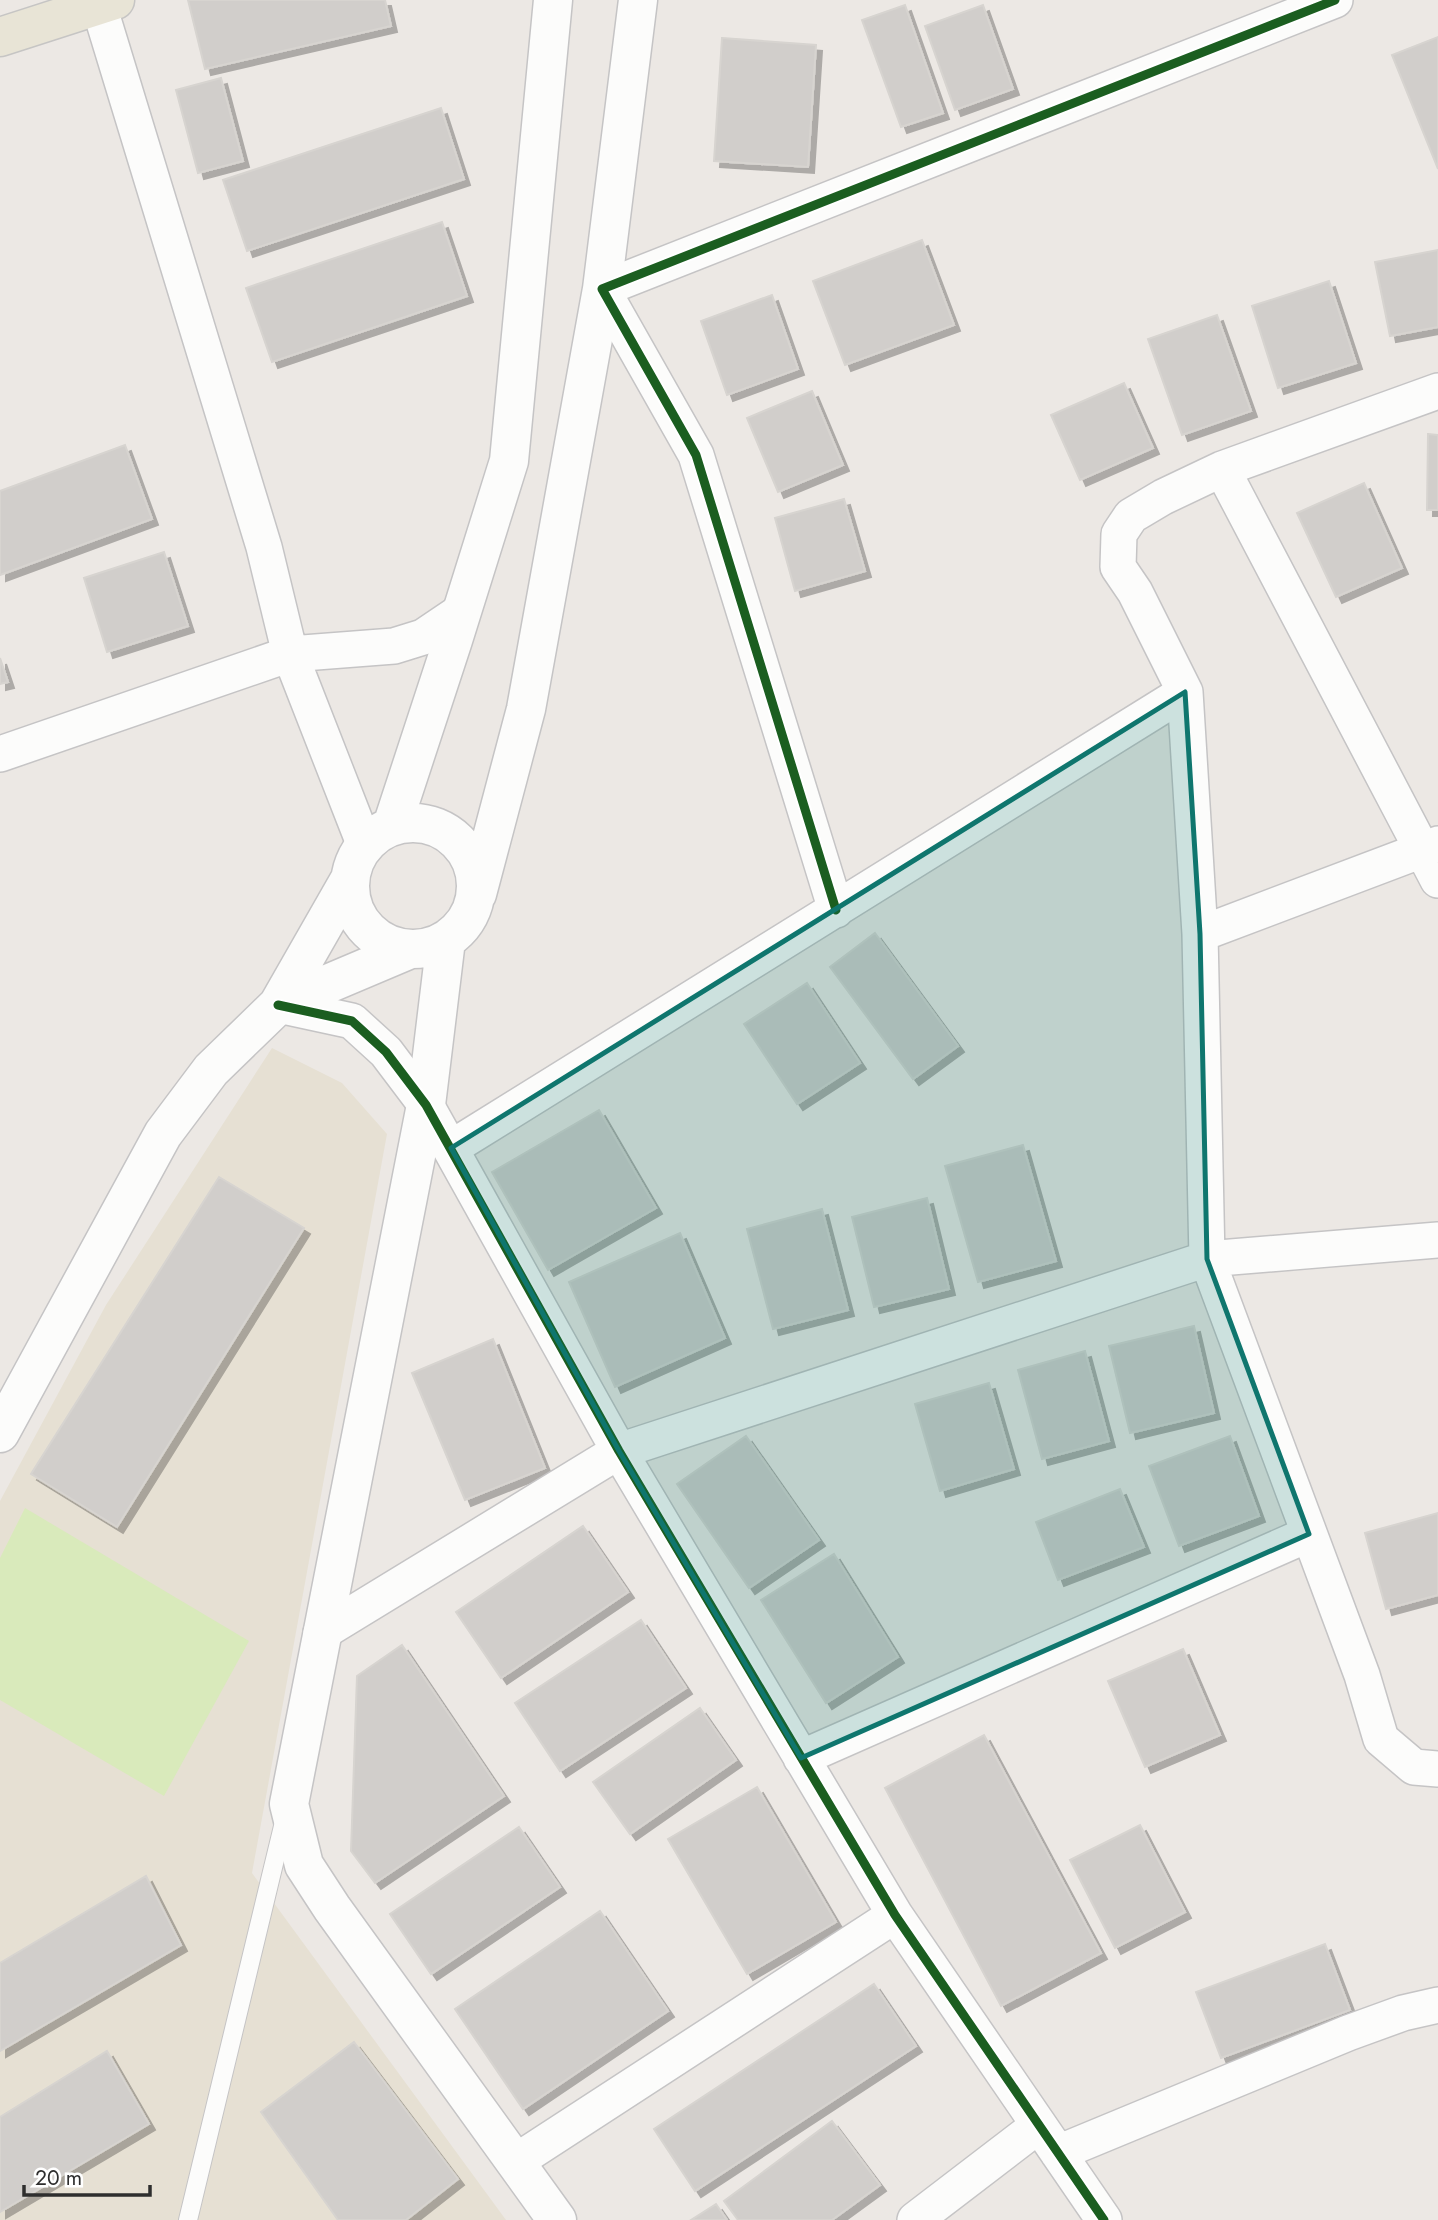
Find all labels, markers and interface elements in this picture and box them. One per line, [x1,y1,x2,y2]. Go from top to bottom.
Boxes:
scale bar [24,2154,150,2198]
text: 20 m [35,2163,82,2193]

